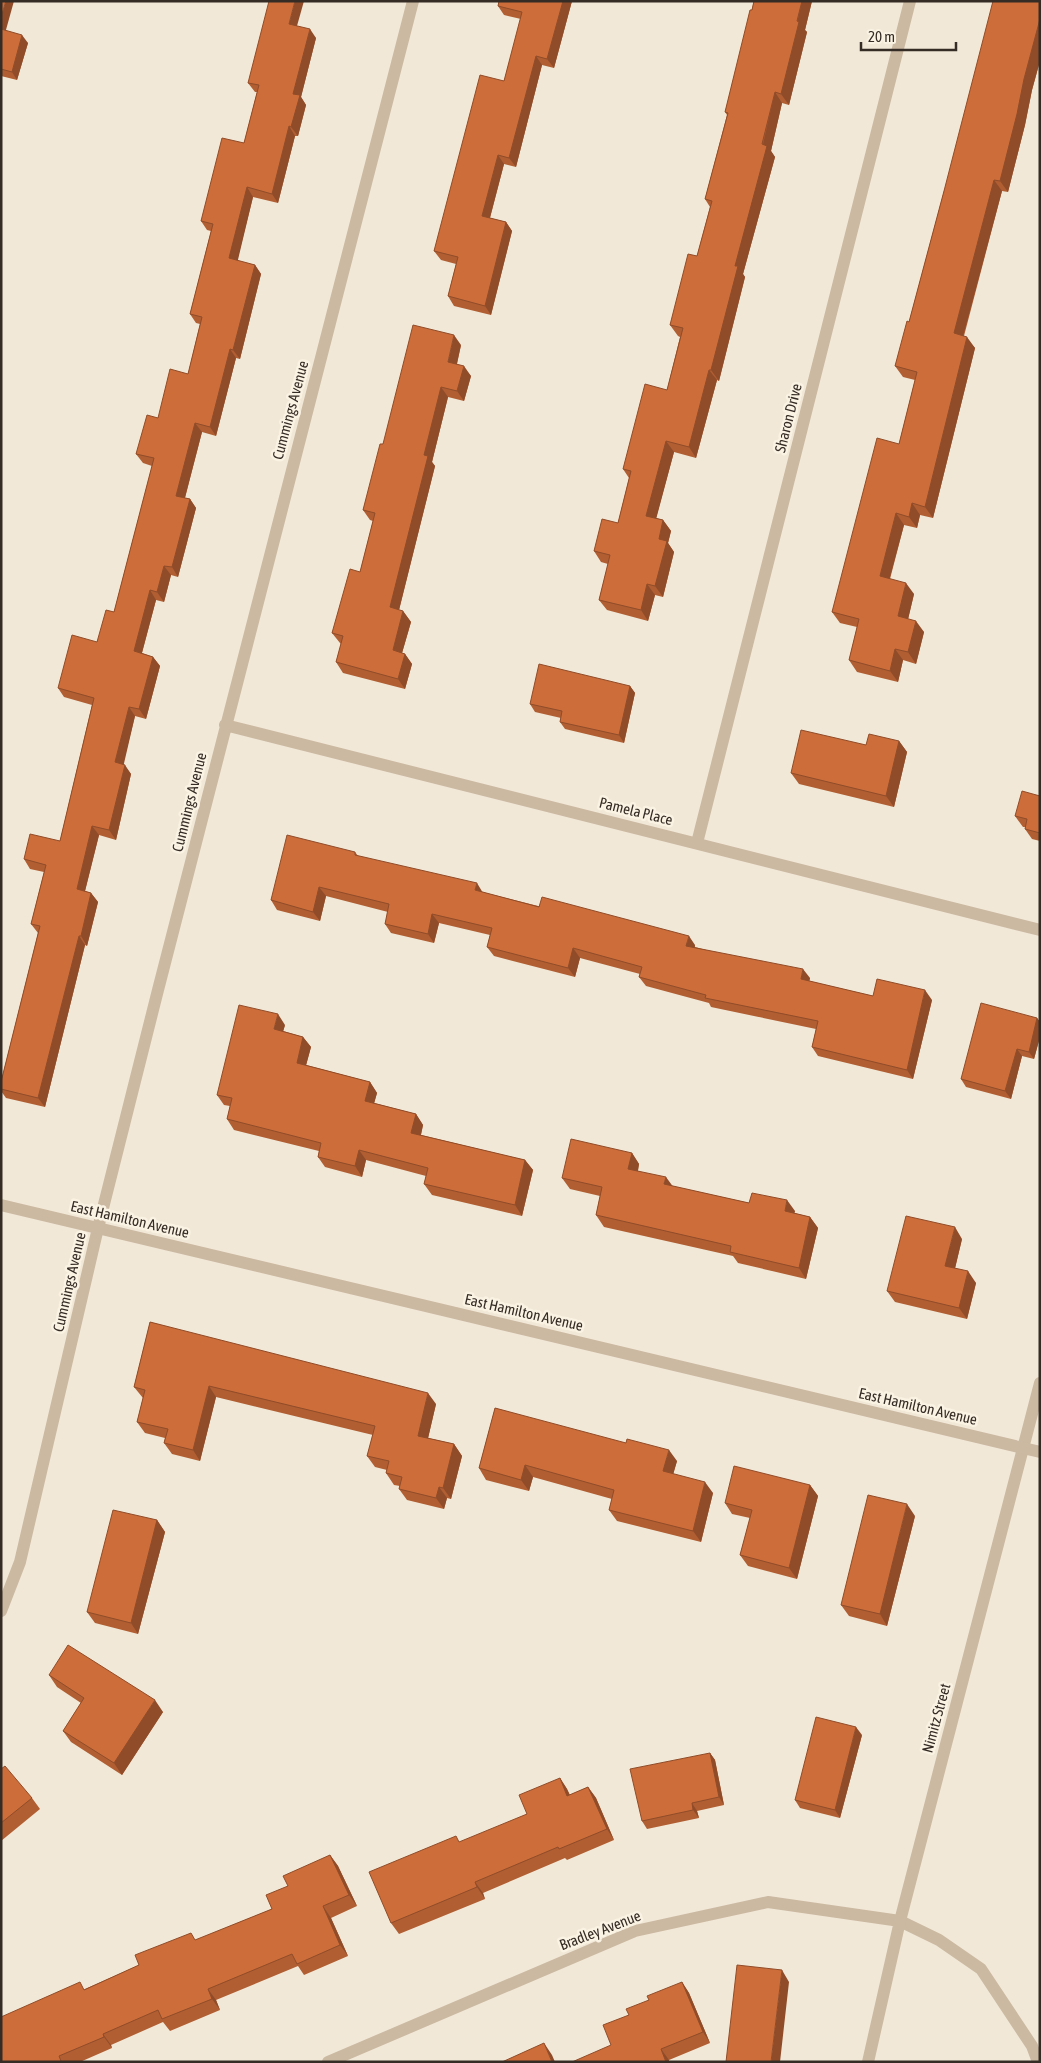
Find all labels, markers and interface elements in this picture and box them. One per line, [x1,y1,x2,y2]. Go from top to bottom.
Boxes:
scale bar [861,20,956,52]
text: 20 m [868,28,895,45]
street label: Cummings Avenue [269,359,311,461]
street label: Sharon Drive [771,382,805,454]
street label: Cummings Avenue [168,750,210,853]
street label: Pamela Place [597,794,675,828]
street label: East Hamilton Avenue [69,1197,191,1241]
street label: Cummings Avenue [49,1230,89,1333]
street label: East Hamilton Avenue [463,1290,585,1334]
street label: East Hamilton Avenue [857,1384,979,1428]
street label: Nimitz Street [919,1681,953,1755]
street label: Bradley Avenue [557,1907,643,1953]

